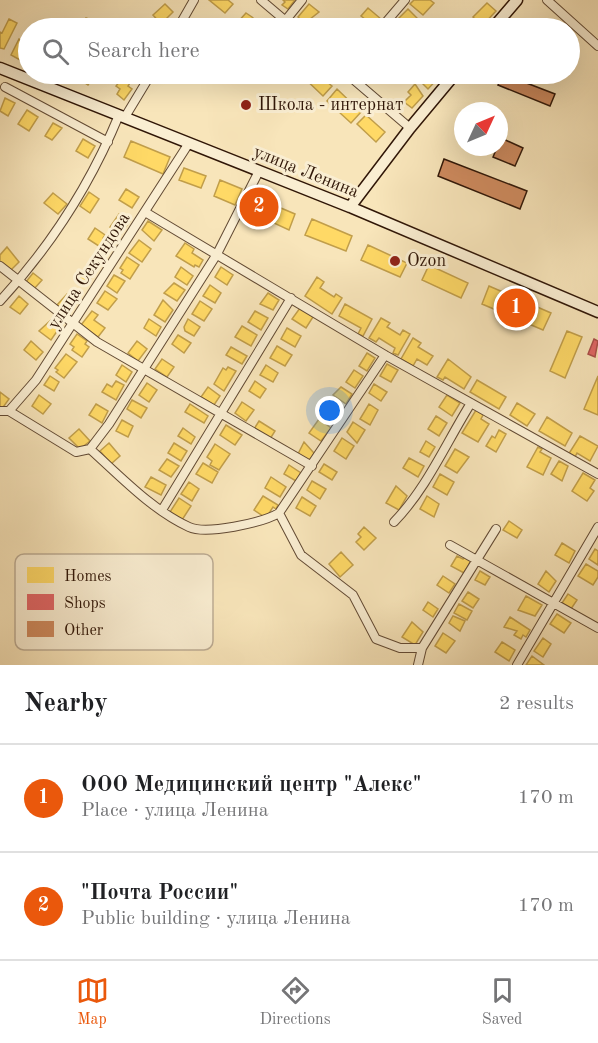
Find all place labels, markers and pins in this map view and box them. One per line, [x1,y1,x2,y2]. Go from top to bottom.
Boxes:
place label: Школа - интернат [258,96,403,114]
marker: Школа - интернат [239,98,253,112]
pin: 2 [240,184,278,230]
place label: Ozon [407,252,446,270]
marker: Ozon [388,254,402,268]
pin: 1 [496,286,536,330]

